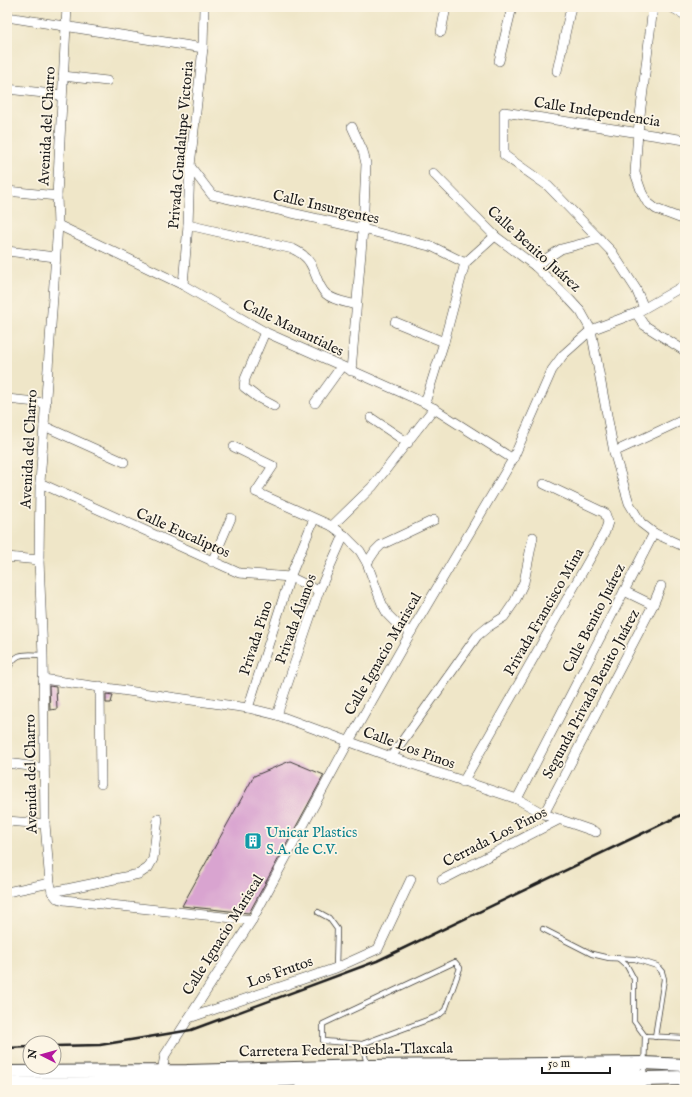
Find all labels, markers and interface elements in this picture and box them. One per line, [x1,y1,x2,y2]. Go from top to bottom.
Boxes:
street label: Privada Guadalupe Victoria [164,59,198,230]
street label: Avenida del Charro [34,66,60,187]
street label: Calle Independencia [532,93,662,131]
street label: Calle Insurgentes [271,186,381,228]
street label: Calle Benito Juárez [483,202,585,296]
street label: Calle Manantiales [239,295,347,361]
street label: Avenida del Charro [16,389,42,510]
street label: Calle Eucaliptos [133,504,233,562]
street label: Privada Francisco Mina [500,544,589,679]
street label: Calle Benito Juárez [558,560,630,676]
street label: Privada Álamos [271,571,321,667]
street label: Calle Ignacio Mariscal [340,588,426,719]
street label: Privada Pino [235,598,277,678]
street label: Segunda Privada Benito Juárez [538,606,644,782]
street label: Avenida del Charro [20,714,42,835]
street label: Calle Los Pinos [360,722,458,774]
street label: Cerrada Los Pinos [440,803,550,871]
place label: Unicar Plastics S.A. de C.V. [266,823,357,859]
building icon: Unicar Plastics S.A. de C.V. [243,831,263,851]
street label: Calle Ignacio Mariscal [178,870,268,999]
street label: Los Frutos [245,952,315,992]
north arrow [22,1035,62,1075]
street label: Carretera Federal Puebla-Tlaxcala [239,1039,454,1061]
text: N [25,1048,41,1061]
scale bar [542,1049,610,1075]
text: 50 m [548,1056,570,1071]

